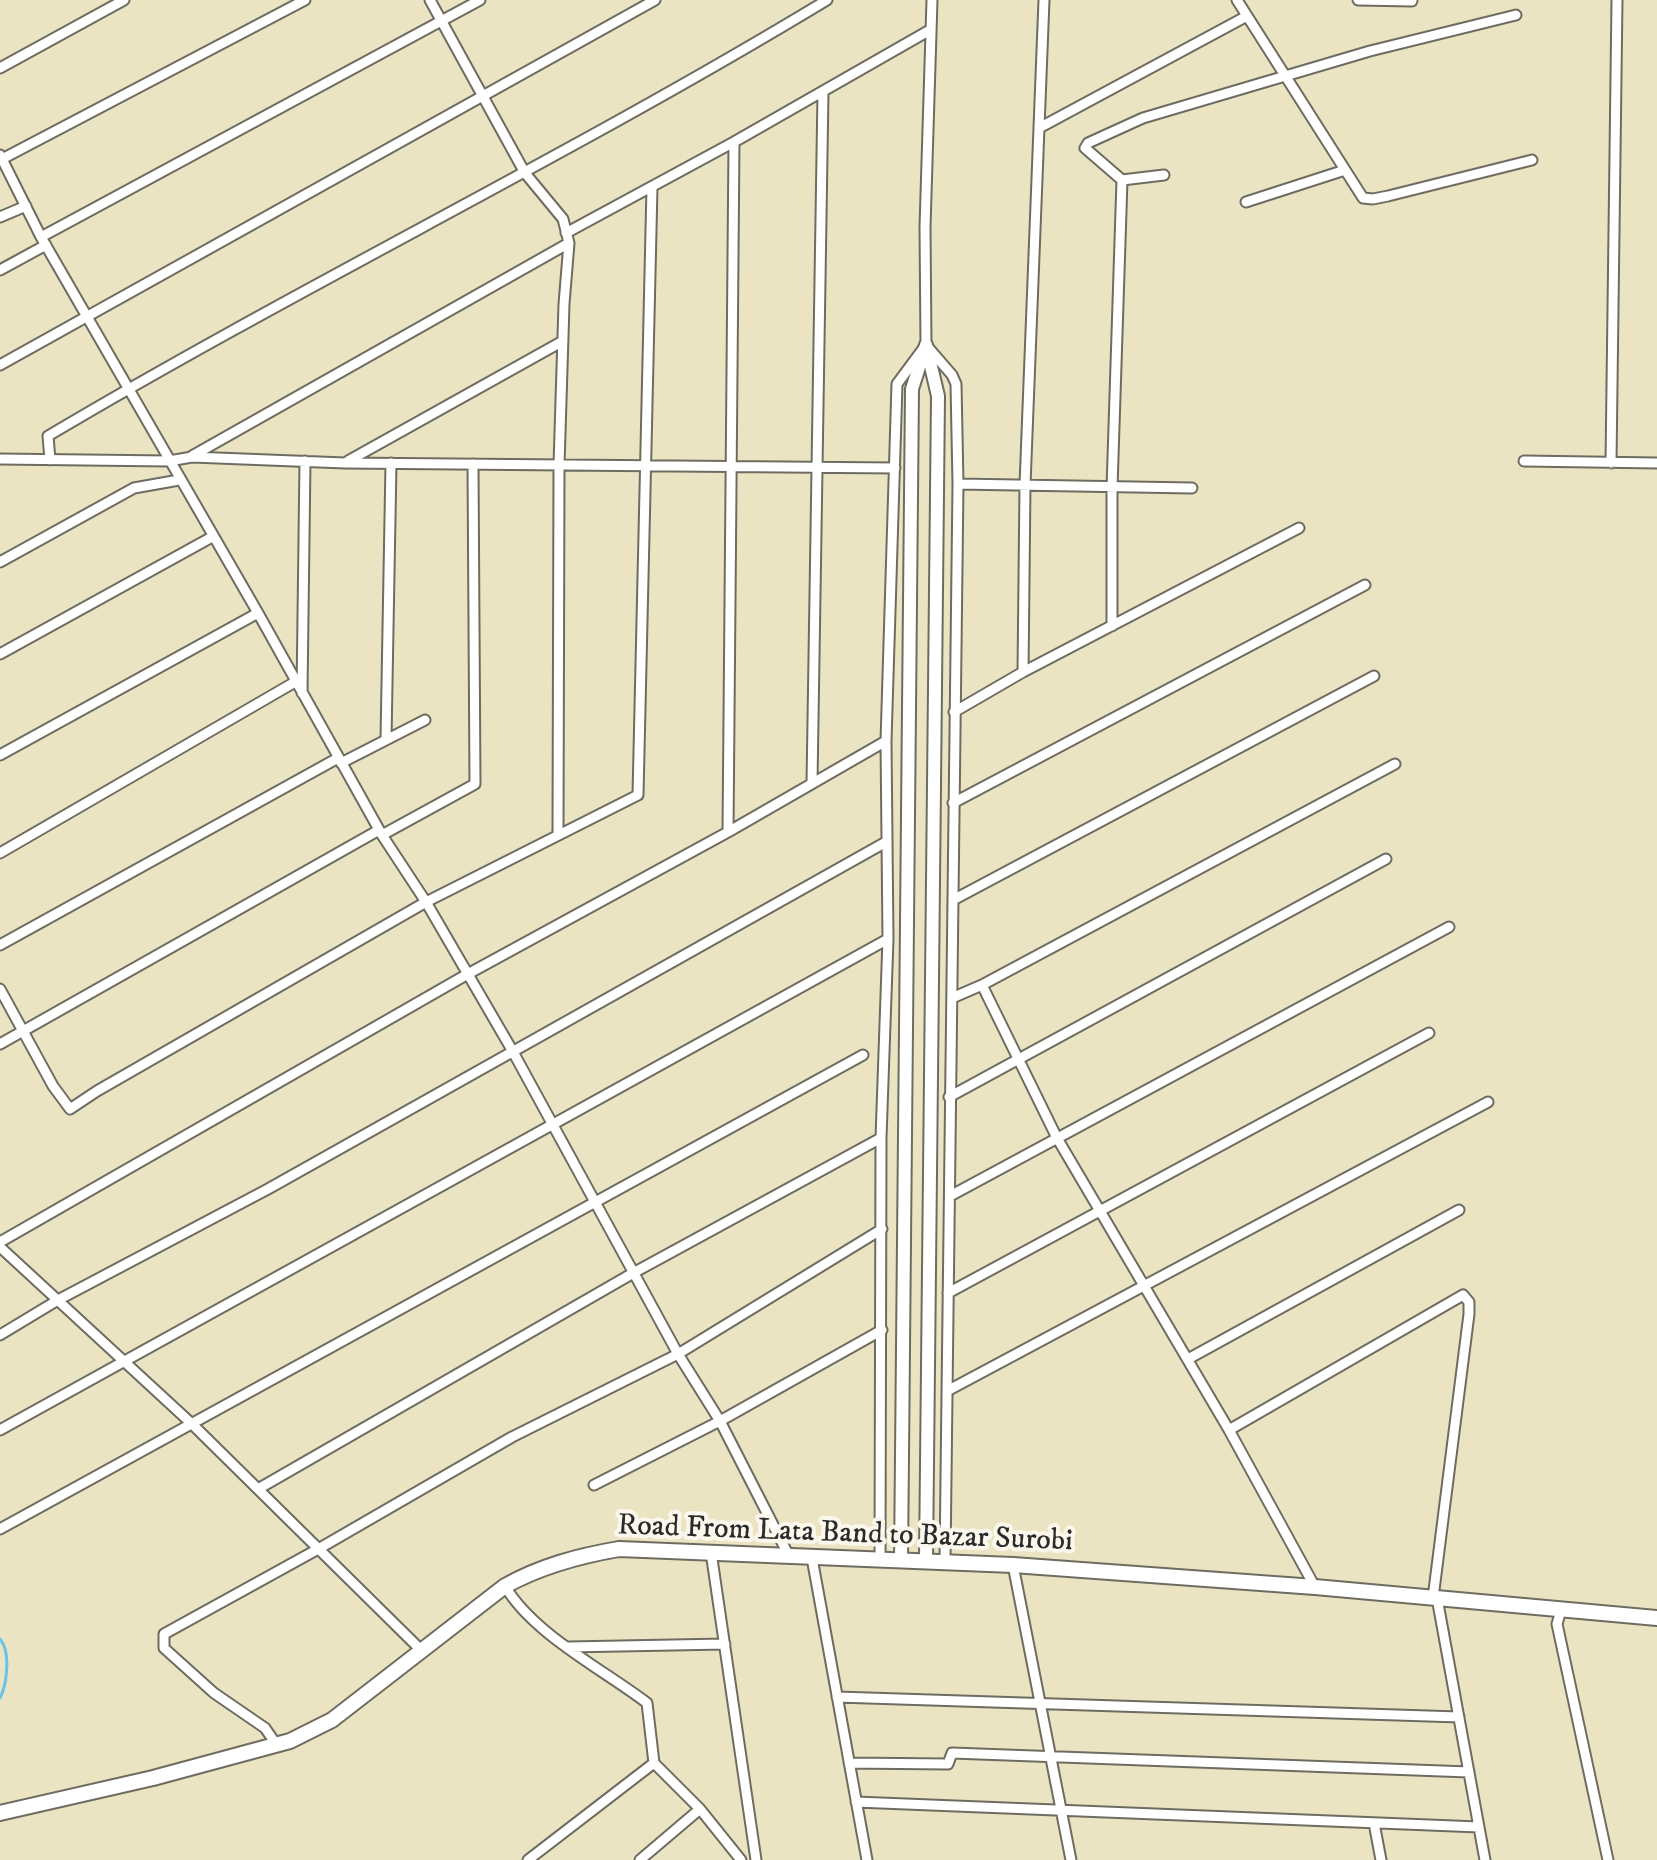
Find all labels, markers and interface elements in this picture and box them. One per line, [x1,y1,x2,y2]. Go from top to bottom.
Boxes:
street label: Road From Lata Band to Bazar Surobi [617,1509,1073,1561]

